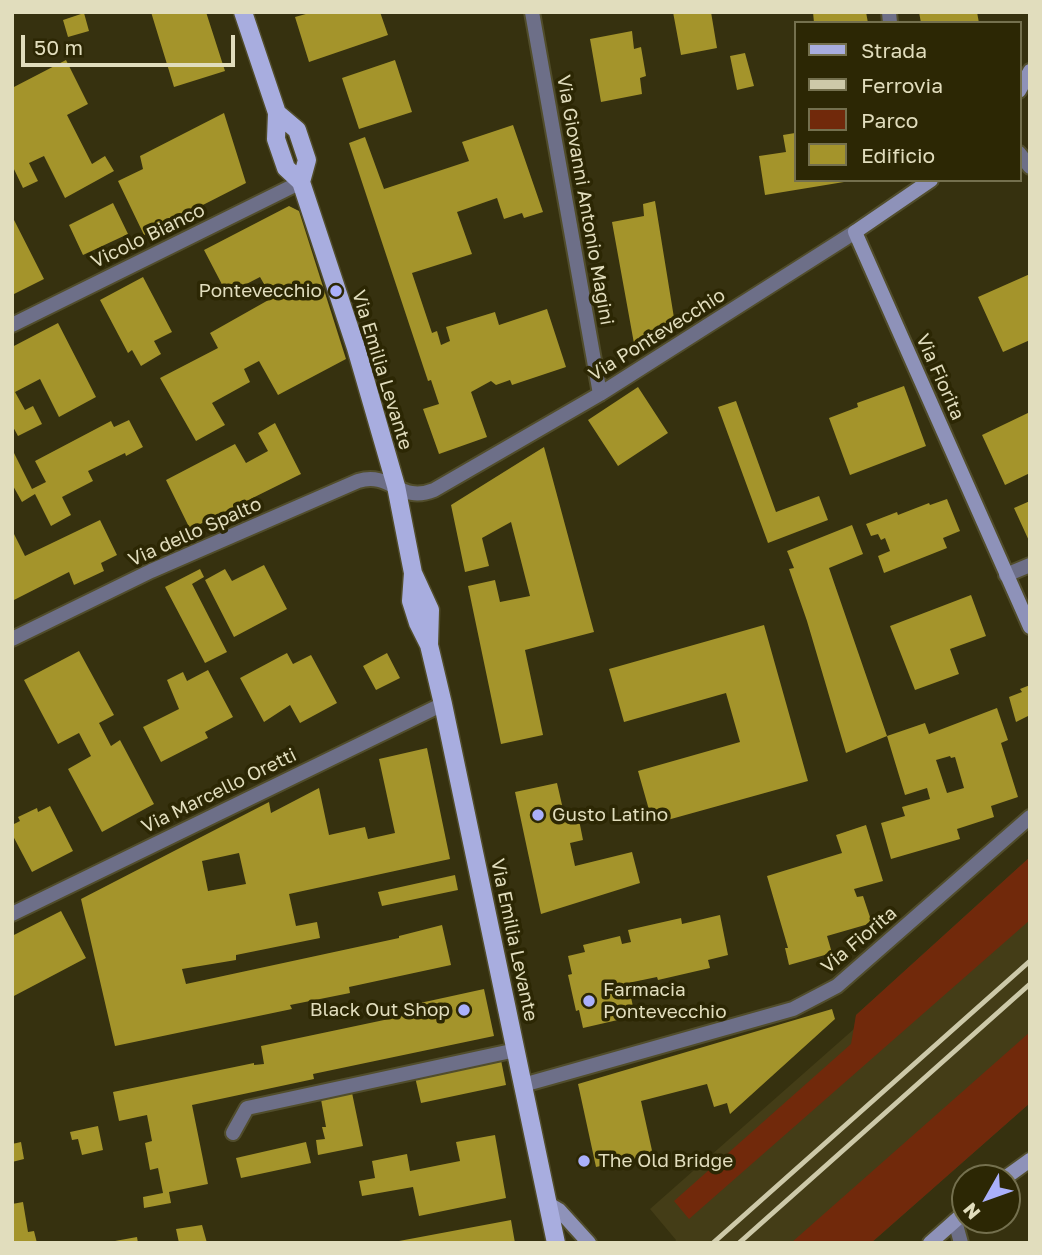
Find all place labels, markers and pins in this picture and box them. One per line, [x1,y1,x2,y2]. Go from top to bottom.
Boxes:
place label: Pontevecchio [198,280,322,302]
marker: Pontevecchio [328,283,344,299]
place label: Gusto Latino [552,804,668,826]
marker: Gusto Latino [530,807,546,823]
place label: Farmacia Pontevecchio [603,979,727,1023]
marker: Farmacia Pontevecchio [581,993,597,1009]
place label: Black Out Shop [310,999,450,1021]
marker: Black Out Shop [456,1002,472,1018]
place label: The Old Bridge [598,1150,733,1172]
marker: The Old Bridge [576,1153,592,1169]

